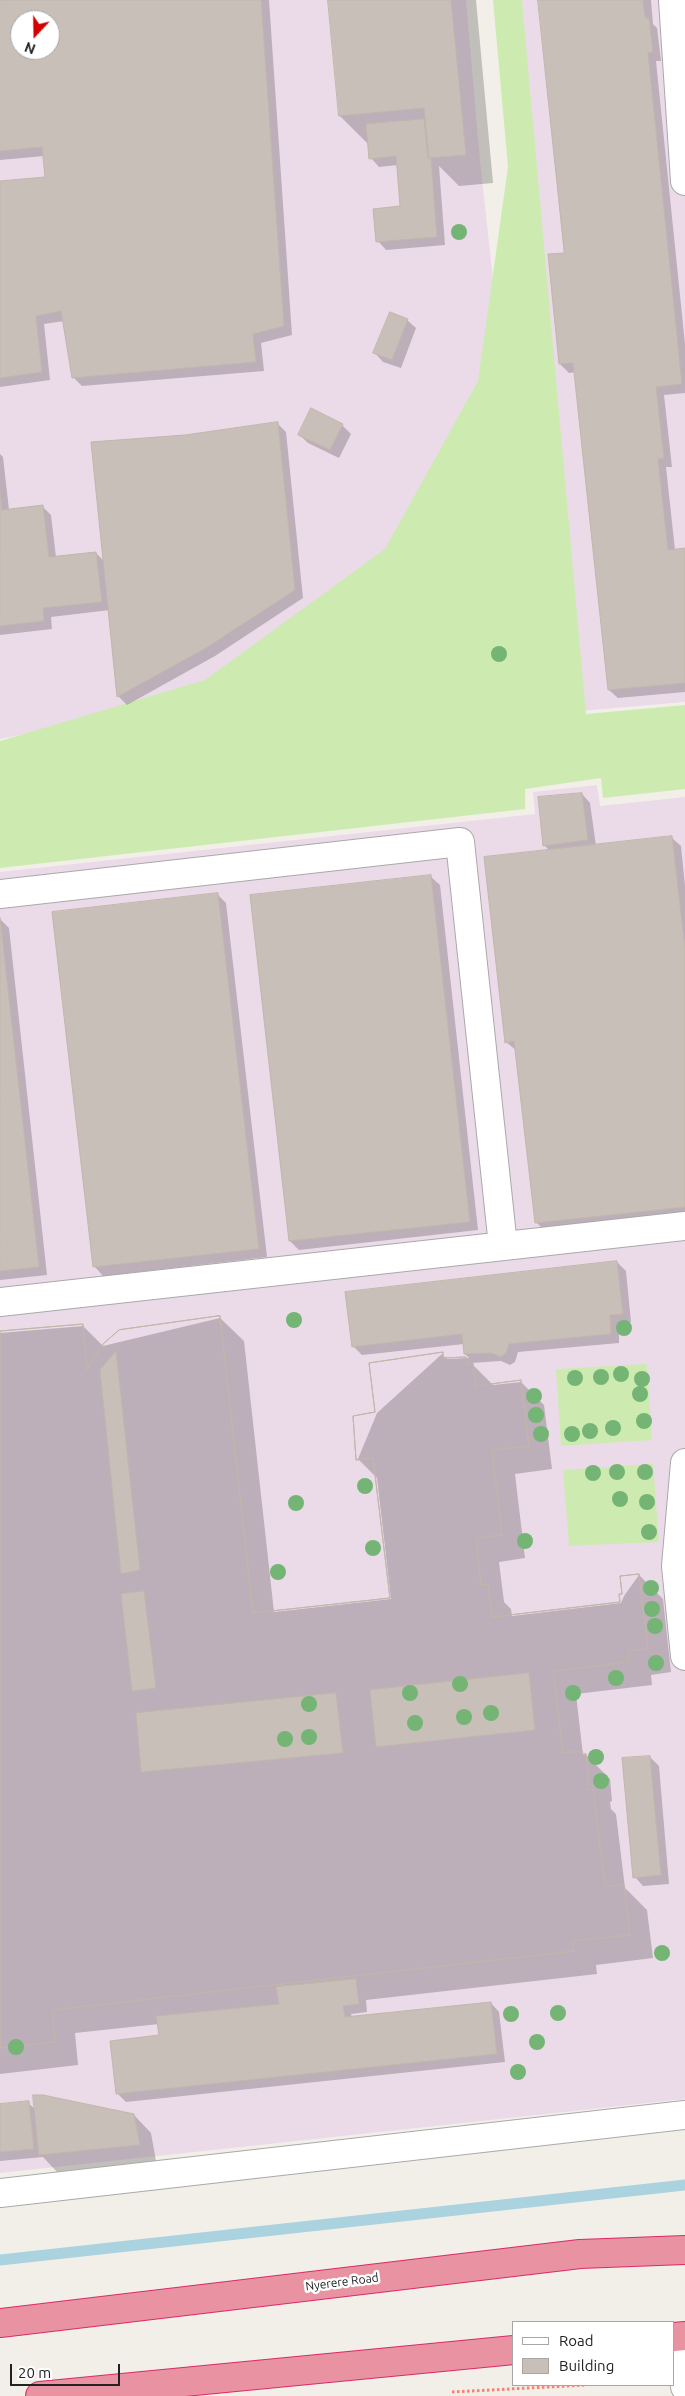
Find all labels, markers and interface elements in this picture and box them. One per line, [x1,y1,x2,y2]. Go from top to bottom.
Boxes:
north arrow [10,10,60,60]
text: N [22,39,38,57]
street label: Nyerere Road [305,2270,379,2294]
legend [512,2321,675,2386]
text: Road [559,2332,594,2349]
scale bar [12,2354,122,2386]
text: Building [559,2357,614,2374]
text: 20 m [18,2364,51,2381]

